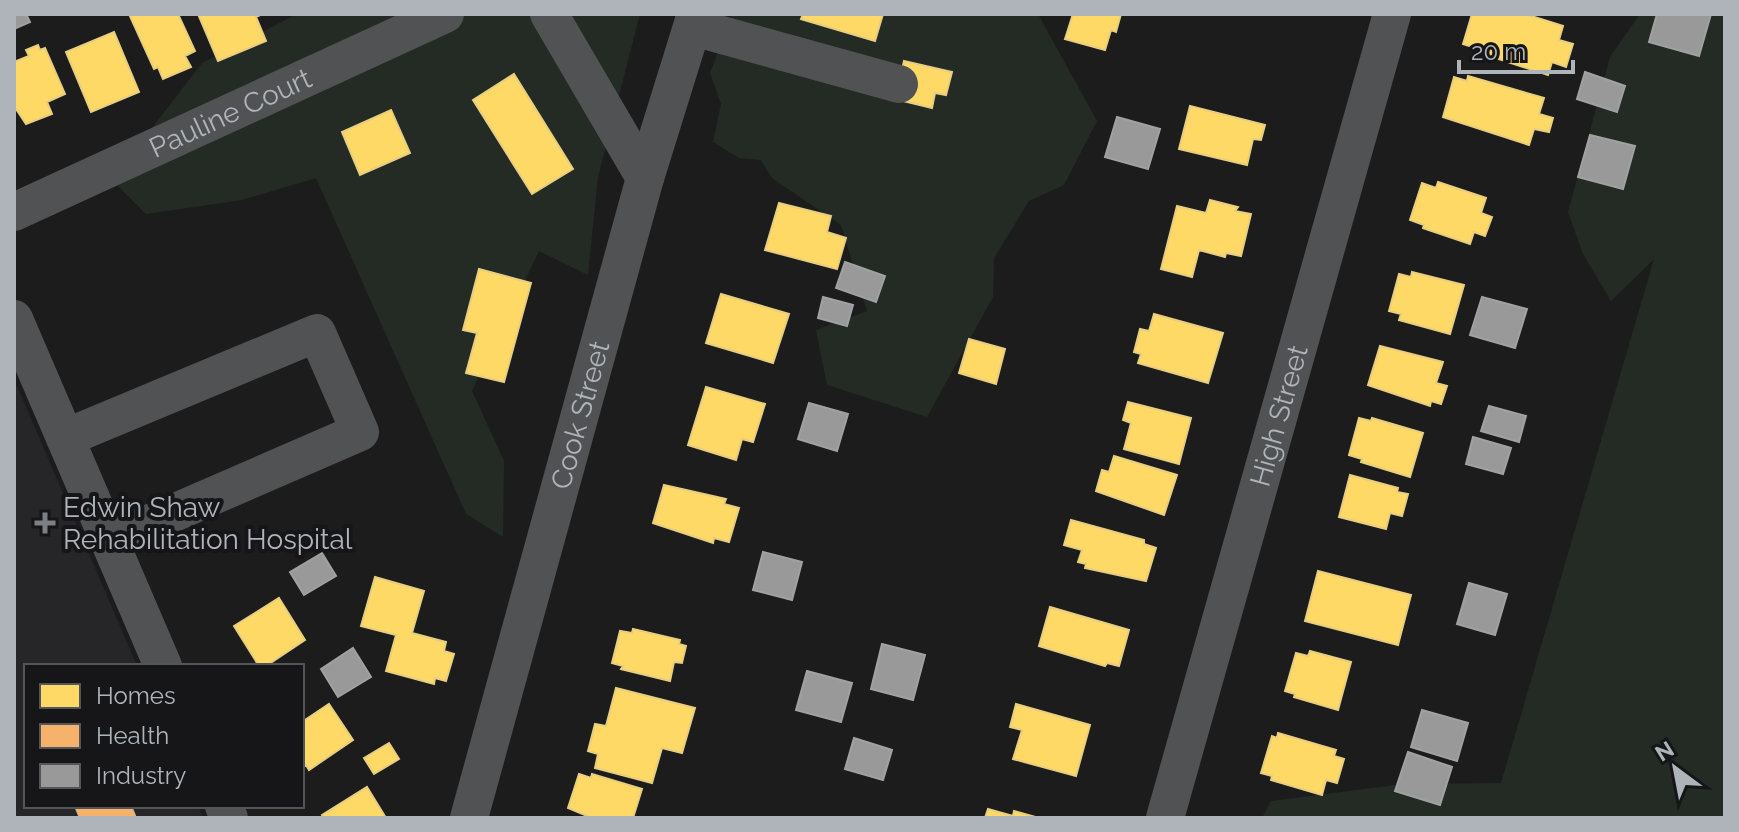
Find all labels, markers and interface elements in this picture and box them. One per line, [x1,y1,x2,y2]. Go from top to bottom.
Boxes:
scale bar [1459,24,1573,74]
text: 20 m [1471,37,1526,66]
street label: Pauline Court [144,61,317,164]
street label: Cook Street [544,337,616,493]
street label: High Street [1243,341,1314,490]
place label: Edwin Shaw Rehabilitation Hospital [63,491,353,556]
marker: Edwin Shaw Rehabilitation Hospital [34,512,56,534]
legend [24,664,304,808]
text: Homes [96,681,176,710]
text: Health [96,721,169,750]
north arrow [1635,728,1715,808]
text: N [1650,736,1678,767]
text: Industry [96,761,186,790]

